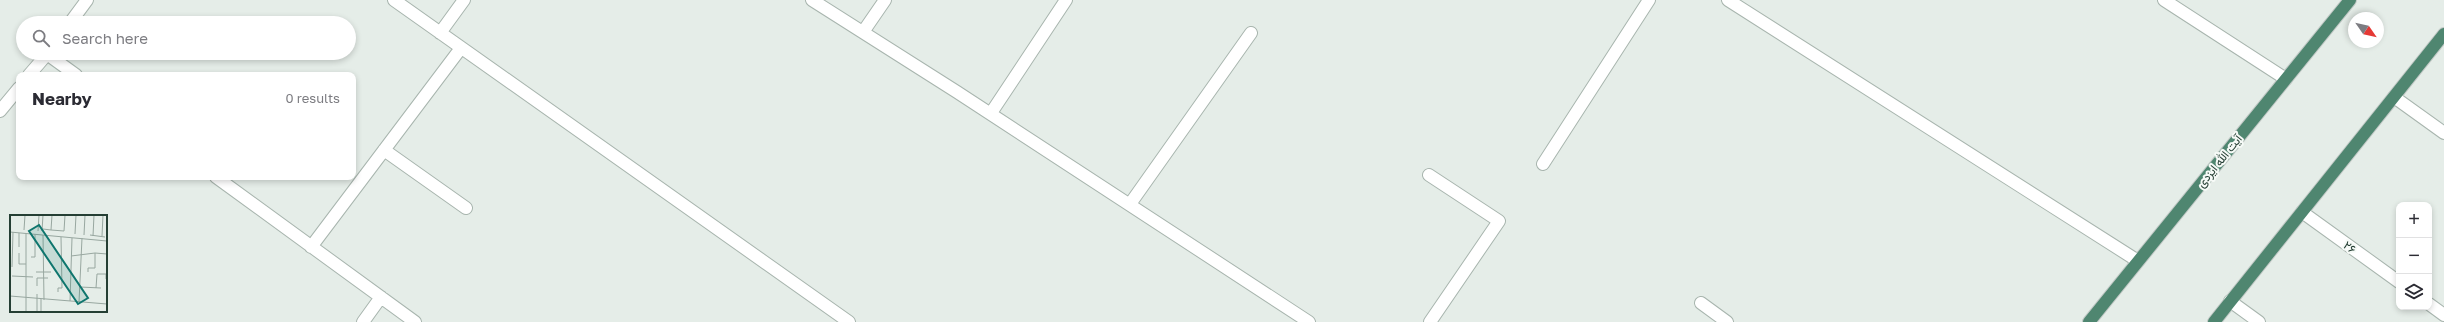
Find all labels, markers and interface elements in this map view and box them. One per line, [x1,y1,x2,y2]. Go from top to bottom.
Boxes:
north arrow [2348,12,2384,48]
search box [16,16,356,60]
icon: search [30,27,52,49]
text: Search here [62,29,148,47]
text: Nearby [32,88,92,109]
text: 0 results [285,90,340,106]
street label: آیت الله ایزدی [2193,131,2246,191]
map controls [2396,202,2432,310]
button: + [2396,202,2432,238]
inset map [10,215,107,312]
street label: ۲۶ [2341,237,2359,257]
button: − [2396,238,2432,274]
button: layers [2396,274,2432,310]

